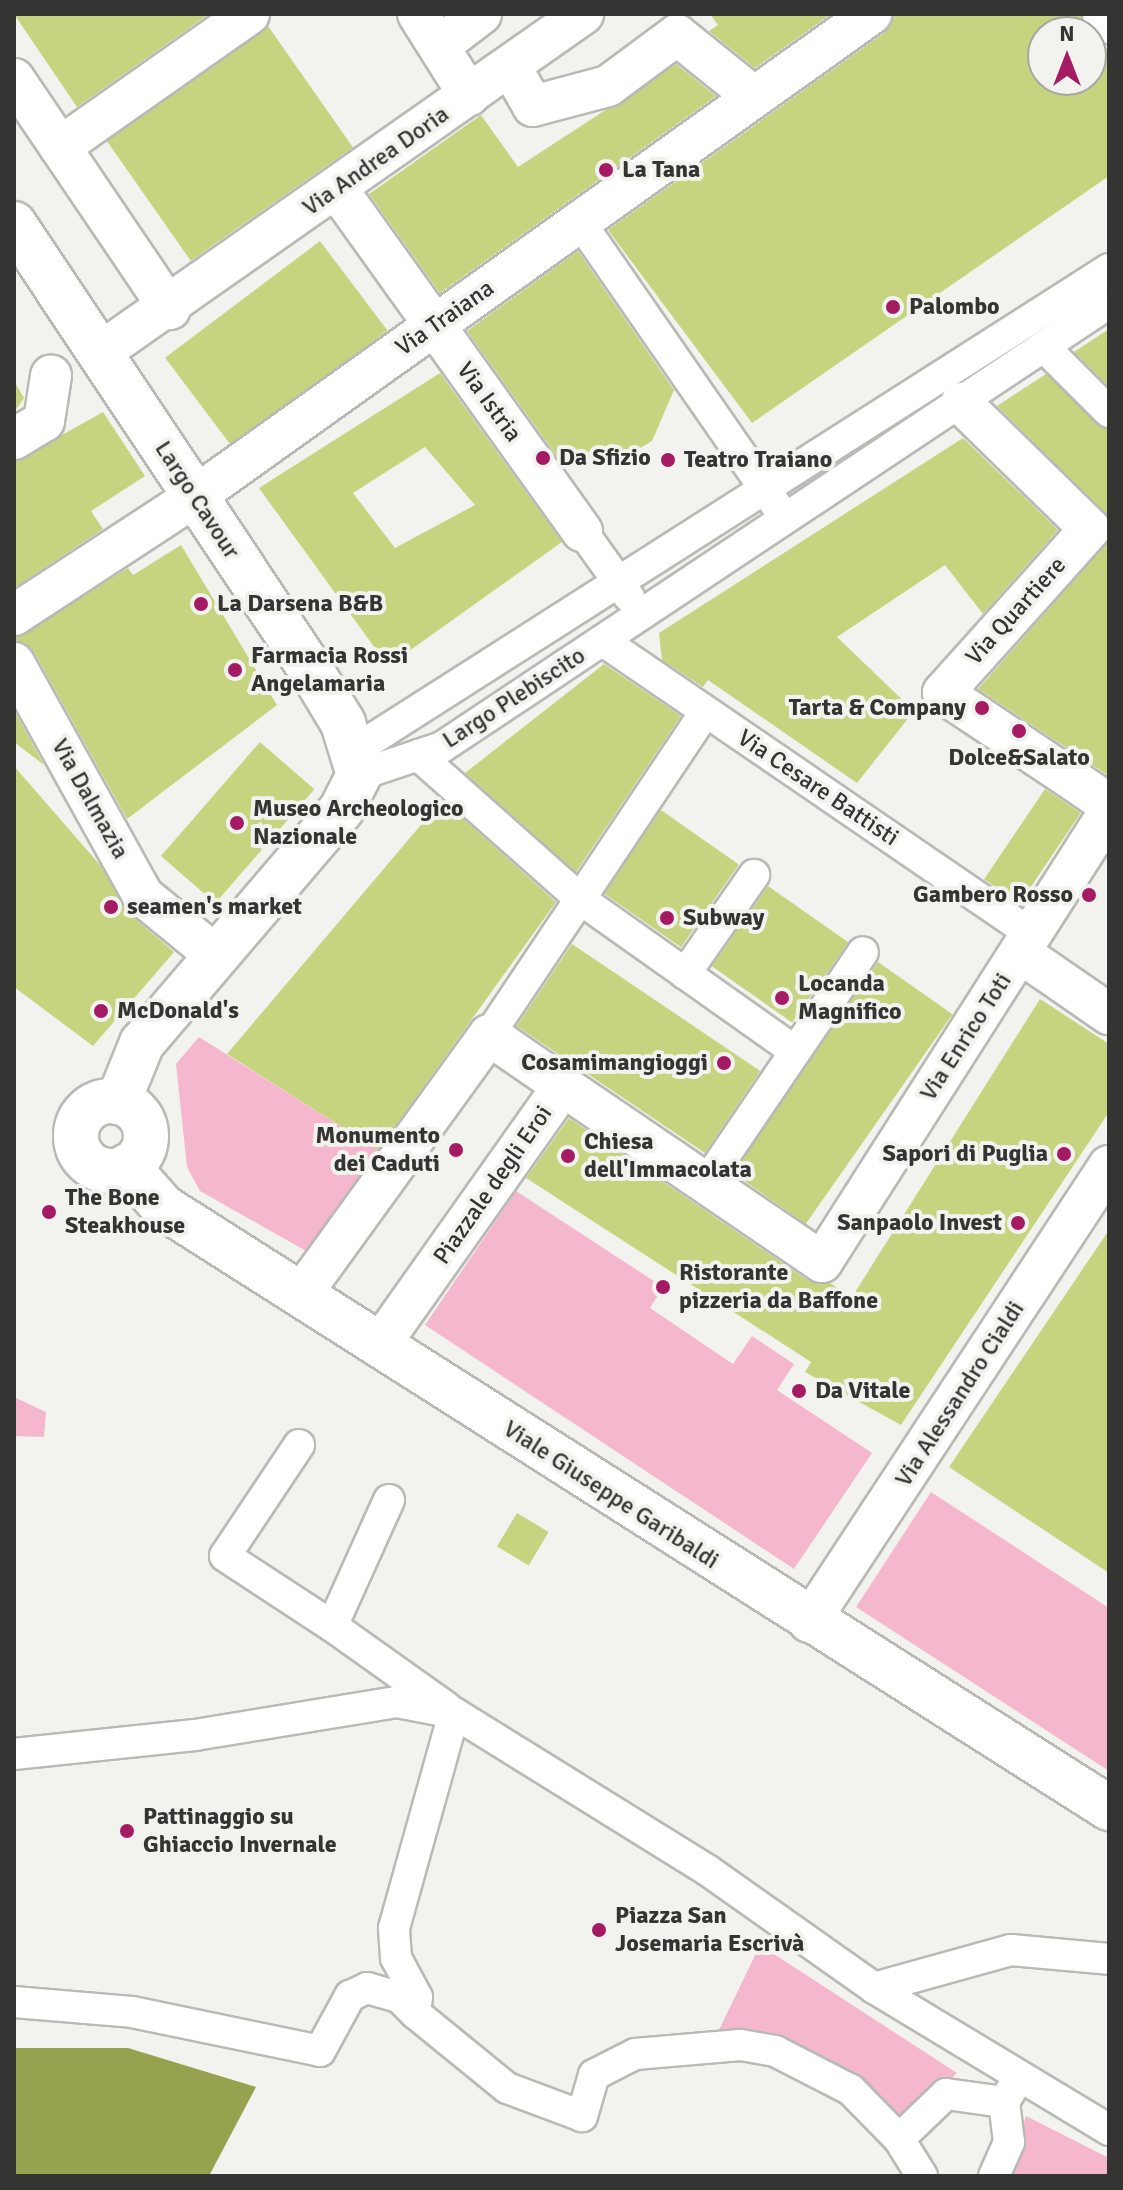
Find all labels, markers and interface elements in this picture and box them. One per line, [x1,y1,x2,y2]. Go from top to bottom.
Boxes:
north arrow [1027,16,1107,96]
text: N [1059,20,1075,47]
street label: Via Andrea Doria [297,100,455,222]
place label: La Tana [622,156,700,184]
marker: La Tana [597,161,615,179]
street label: Via Traiana [390,274,500,362]
place label: Palombo [909,293,1000,321]
marker: Palombo [884,298,902,316]
street label: Via Istria [450,356,528,448]
street label: Largo Cavour [148,436,246,564]
place label: Da Sfizio [559,444,651,472]
place label: Teatro Traiano [684,446,832,474]
marker: Da Sfizio [534,449,552,467]
marker: Teatro Traiano [659,451,677,469]
street label: Via Quartiere [960,551,1072,671]
place label: La Darsena B&B [217,590,383,618]
marker: La Darsena B&B [192,595,210,613]
street label: Largo Plebiscito [437,641,591,755]
place label: Farmacia Rossi Angelamaria [251,642,408,698]
marker: Farmacia Rossi Angelamaria [226,661,244,679]
place label: Tarta & Company [789,694,966,722]
marker: Tarta & Company [973,699,991,717]
marker: Dolce&Salato [1010,722,1028,740]
street label: Via Cesare Battisti [732,724,904,852]
street label: Via Dalmazia [45,734,135,864]
place label: Dolce&Salato [948,744,1090,772]
place label: Museo Archeologico Nazionale [253,795,463,851]
marker: Museo Archeologico Nazionale [228,814,246,832]
place label: Gambero Rosso [913,881,1073,909]
marker: Gambero Rosso [1080,886,1098,904]
place label: seamen's market [127,893,302,921]
marker: seamen's market [102,898,120,916]
place label: Subway [683,904,764,932]
marker: Subway [658,909,676,927]
street label: Via Enrico Toti [914,968,1018,1106]
place label: Locanda Magnifico [798,970,902,1026]
marker: Locanda Magnifico [773,989,791,1007]
place label: McDonald's [117,997,239,1025]
marker: McDonald's [92,1002,110,1020]
place label: Cosamimangioggi [521,1049,708,1077]
marker: Cosamimangioggi [715,1054,733,1072]
street label: Piazzale degli Eroi [428,1100,558,1270]
place label: Monumento dei Caduti [315,1122,440,1178]
place label: Chiesa dell'Immacolata [584,1128,752,1184]
place label: Sapori di Puglia [883,1140,1048,1168]
marker: Monumento dei Caduti [447,1141,465,1159]
marker: Sapori di Puglia [1055,1145,1073,1163]
marker: Chiesa dell'Immacolata [559,1147,577,1165]
place label: The Bone Steakhouse [65,1184,185,1240]
marker: The Bone Steakhouse [40,1203,58,1221]
place label: Sanpaolo Invest [837,1209,1002,1237]
marker: Sanpaolo Invest [1009,1214,1027,1232]
place label: Ristorante pizzeria da Baffone [679,1259,878,1315]
marker: Ristorante pizzeria da Baffone [654,1278,672,1296]
street label: Via Alessandro Cialdi [889,1296,1031,1492]
place label: Da Vitale [815,1377,910,1405]
marker: Da Vitale [790,1382,808,1400]
street label: Viale Giuseppe Garibaldi [498,1415,724,1575]
place label: Pattinaggio su Ghiaccio Invernale [143,1803,337,1859]
marker: Pattinaggio su Ghiaccio Invernale [118,1822,136,1840]
place label: Piazza San Josemaria Escrivà [615,1902,804,1958]
marker: Piazza San Josemaria Escrivà [590,1921,608,1939]

